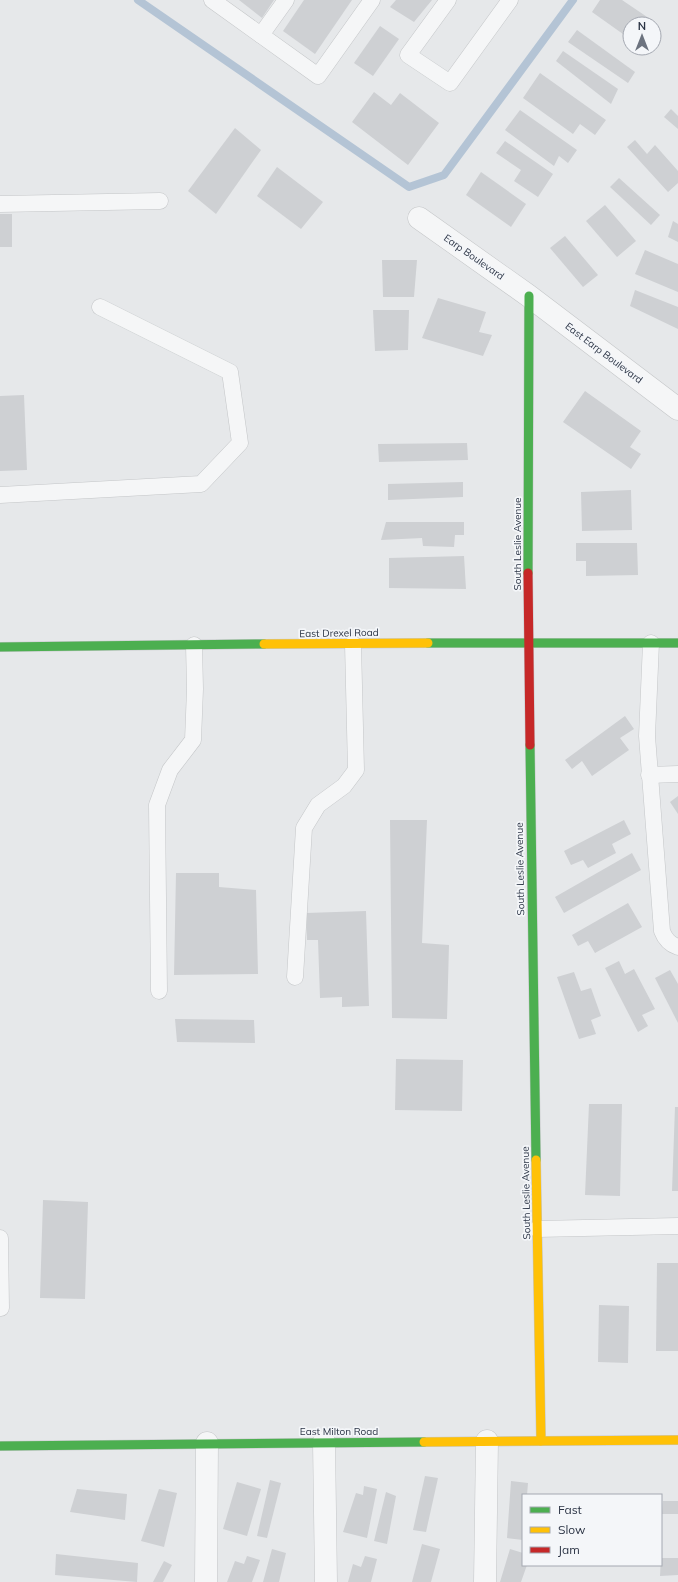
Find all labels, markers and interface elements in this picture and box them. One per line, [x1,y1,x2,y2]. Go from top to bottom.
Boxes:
north arrow [622,16,662,56]
text: N [638,19,646,33]
street label: Earp Boulevard [441,231,507,283]
street label: East Earp Boulevard [563,320,645,386]
street label: South Leslie Avenue [511,497,524,591]
street label: East Drexel Road [299,626,379,640]
street label: South Leslie Avenue [513,822,527,916]
street label: South Leslie Avenue [519,1146,533,1240]
street label: East Milton Road [300,1425,378,1438]
legend [522,1494,662,1566]
text: Fast [558,1502,582,1517]
text: Slow [558,1522,586,1537]
text: Jam [558,1542,580,1557]

